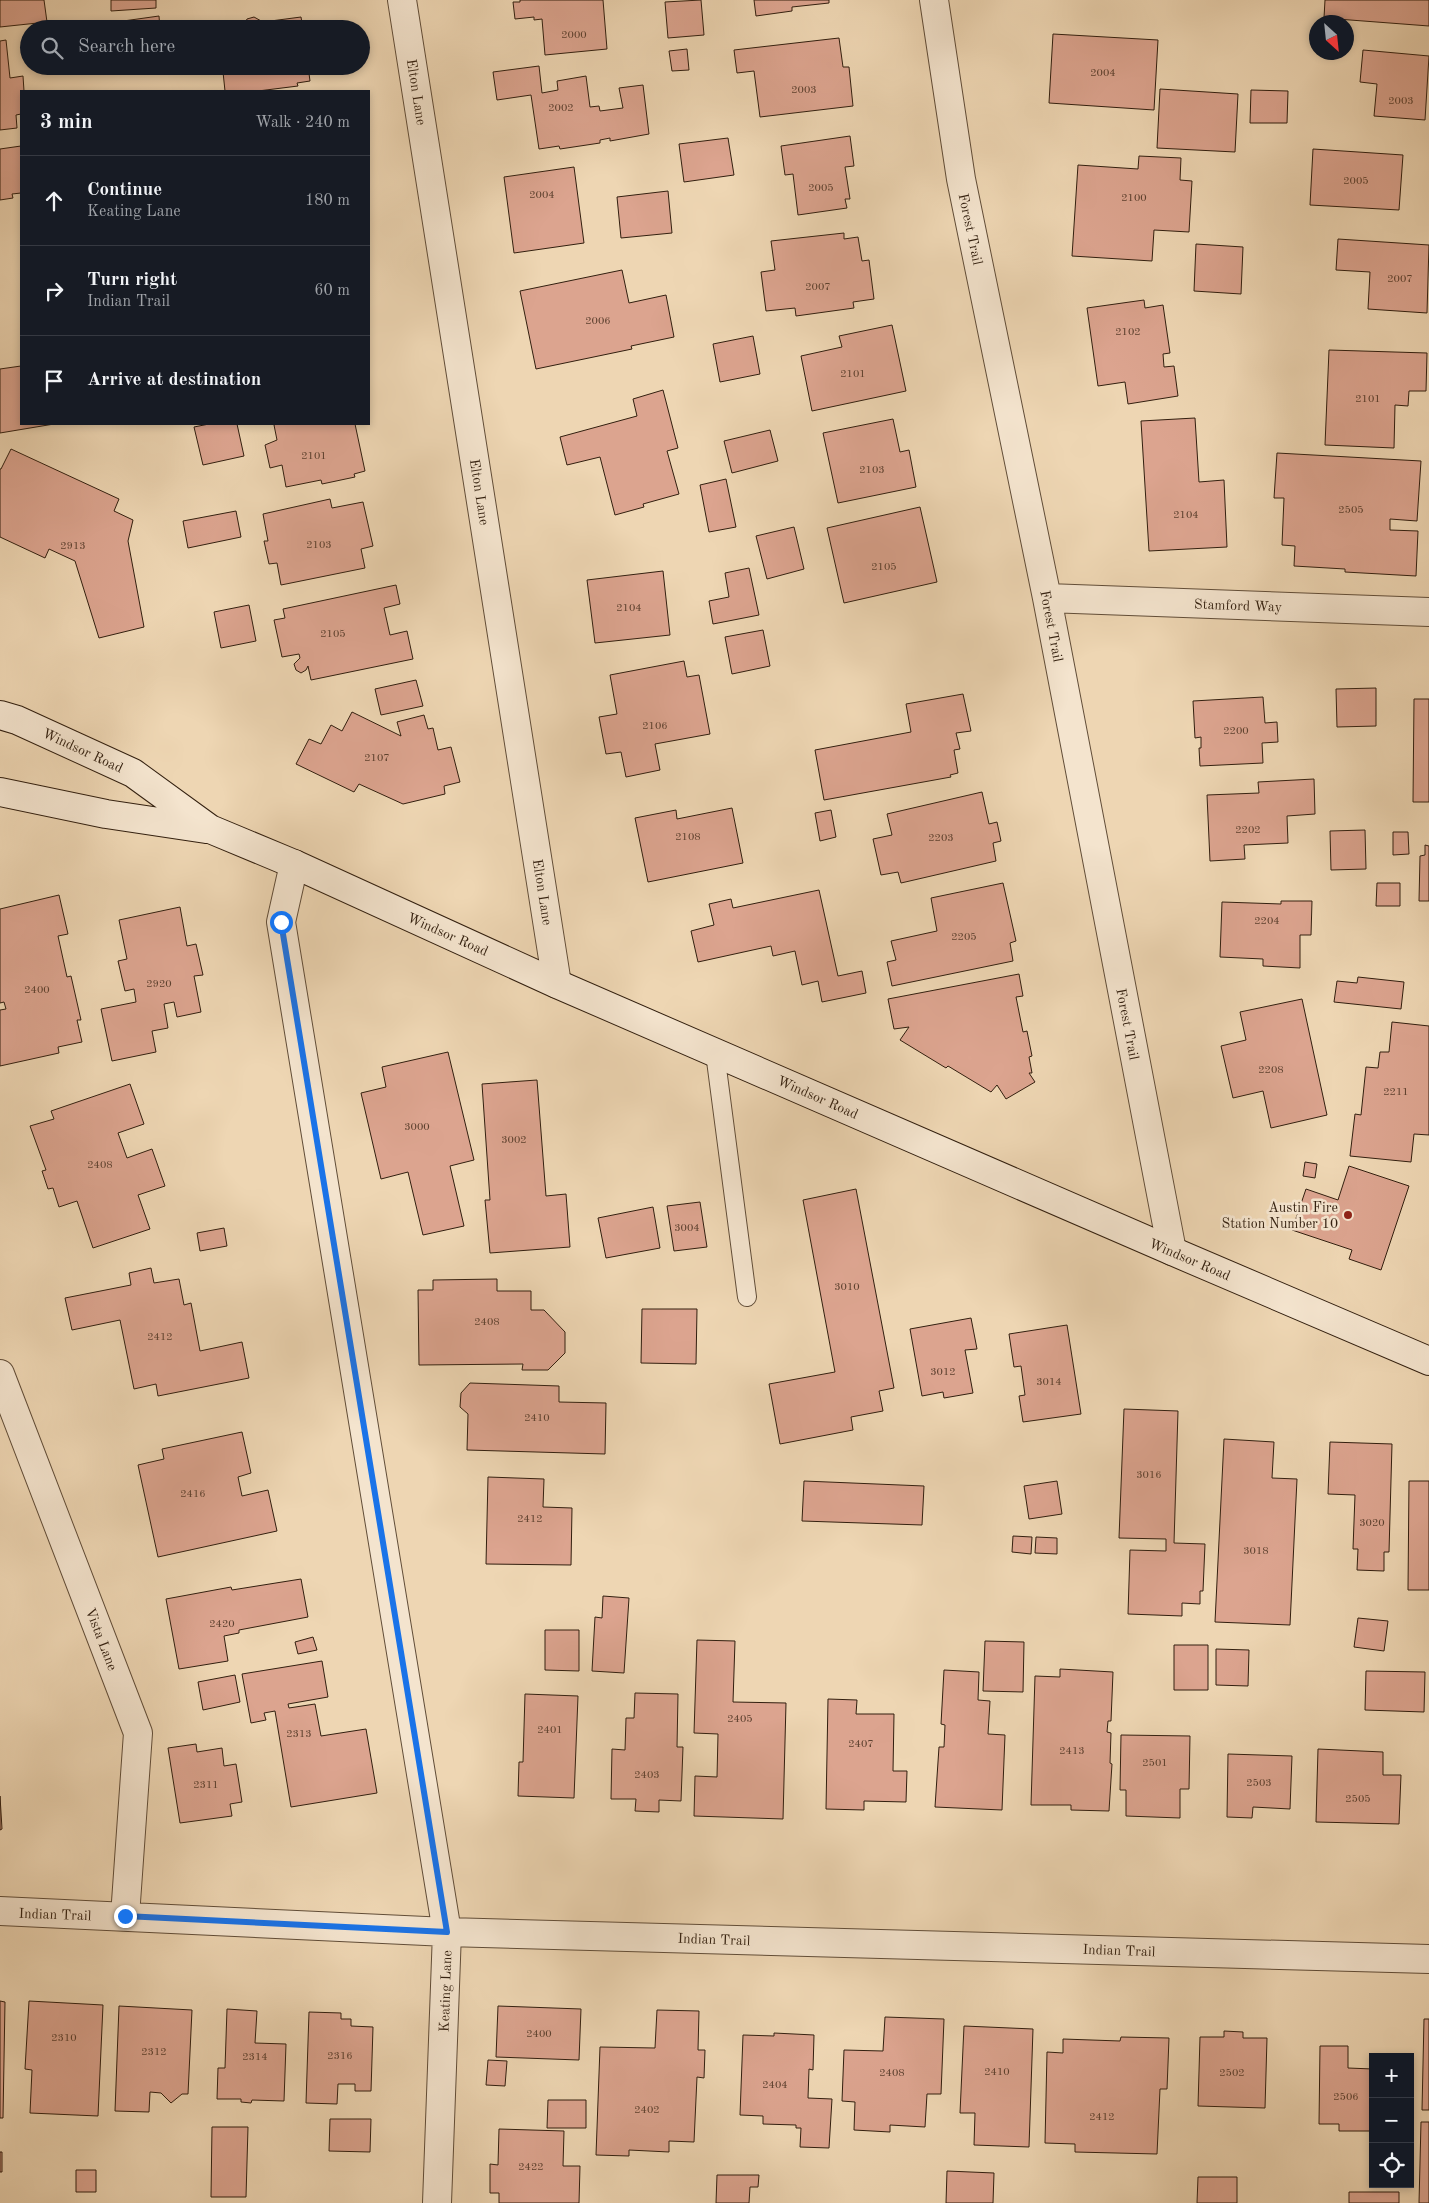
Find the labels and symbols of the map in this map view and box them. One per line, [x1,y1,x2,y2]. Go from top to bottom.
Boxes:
north arrow [1309,15,1354,60]
house number: 2000 [561,30,587,41]
street label: Elton Lane [404,58,428,126]
house number: 2004 [1090,68,1116,79]
house number: 2003 [791,85,817,96]
house number: 2003 [1388,96,1414,107]
house number: 2002 [548,103,574,114]
house number: 2005 [1343,176,1369,187]
house number: 2005 [808,183,834,194]
house number: 2004 [529,190,555,201]
street label: Forest Trail [956,192,984,266]
house number: 2100 [1121,193,1147,204]
house number: 2007 [1387,274,1413,285]
house number: 2007 [805,282,831,293]
house number: 2006 [585,316,611,327]
house number: 2102 [1115,327,1141,338]
house number: 2101 [840,369,866,380]
house number: 2101 [1355,394,1381,405]
house number: 2101 [301,451,327,462]
street label: Elton Lane [467,458,491,526]
house number: 2103 [859,465,885,476]
house number: 2505 [1338,505,1364,516]
house number: 2104 [1173,510,1199,521]
house number: 2103 [306,540,332,551]
house number: 2913 [60,541,86,552]
house number: 2105 [871,562,897,573]
street label: Forest Trail [1037,589,1065,663]
street label: Stamford Way [1194,597,1283,615]
house number: 2104 [616,603,642,614]
house number: 2105 [320,629,346,640]
house number: 2106 [642,721,668,732]
street label: Windsor Road [40,726,125,776]
house number: 2200 [1223,726,1249,737]
house number: 2107 [364,753,390,764]
house number: 2202 [1235,825,1261,836]
house number: 2108 [675,832,701,843]
house number: 2203 [928,833,954,844]
street label: Elton Lane [530,858,554,926]
route start [270,911,293,934]
street label: Windsor Road [405,911,490,959]
house number: 2204 [1254,916,1280,927]
house number: 2205 [951,932,977,943]
house number: 2920 [146,979,172,990]
house number: 2400 [24,985,50,996]
street label: Forest Trail [1113,987,1141,1061]
house number: 2208 [1258,1065,1284,1076]
street label: Windsor Road [775,1074,860,1122]
house number: 2211 [1383,1087,1409,1098]
house number: 3000 [404,1122,430,1133]
house number: 3002 [501,1135,527,1146]
house number: 2408 [87,1160,113,1171]
place label: Austin Fire Station Number 10 [1222,1201,1338,1231]
marker: Austin Fire Station Number 10 [1342,1209,1354,1221]
house number: 3004 [674,1223,700,1234]
street label: Windsor Road [1147,1237,1232,1283]
house number: 3010 [834,1282,860,1293]
house number: 2408 [474,1317,500,1328]
house number: 2412 [147,1332,173,1343]
house number: 3012 [930,1367,956,1378]
house number: 3014 [1036,1377,1062,1388]
house number: 2410 [524,1413,550,1424]
house number: 3016 [1136,1470,1162,1481]
house number: 2416 [180,1489,206,1500]
house number: 2412 [517,1514,543,1525]
house number: 3020 [1359,1518,1385,1529]
house number: 3018 [1243,1546,1269,1557]
street label: Vista Lane [83,1606,119,1673]
house number: 2420 [209,1619,235,1630]
house number: 2405 [727,1714,753,1725]
house number: 2401 [537,1725,563,1736]
house number: 2313 [286,1729,312,1740]
house number: 2407 [848,1739,874,1750]
house number: 2413 [1059,1746,1085,1757]
house number: 2501 [1142,1758,1168,1769]
house number: 2403 [634,1770,660,1781]
house number: 2503 [1246,1778,1272,1789]
house number: 2311 [193,1780,219,1791]
house number: 2505 [1345,1794,1371,1805]
route end [114,1905,137,1928]
street label: Indian Trail [18,1907,92,1923]
street label: Indian Trail [677,1932,751,1948]
street label: Indian Trail [1082,1943,1156,1959]
street label: Keating Lane [438,1950,454,2032]
house number: 2400 [526,2029,552,2040]
house number: 2310 [51,2033,77,2044]
house number: 2312 [141,2047,167,2058]
house number: 2316 [327,2051,353,2062]
house number: 2314 [242,2052,268,2063]
house number: 2410 [984,2067,1010,2078]
house number: 2408 [879,2068,905,2079]
house number: 2502 [1219,2068,1245,2079]
house number: 2404 [762,2080,788,2091]
house number: 2506 [1333,2092,1359,2103]
house number: 2402 [634,2105,660,2116]
house number: 2412 [1089,2112,1115,2123]
house number: 2422 [518,2162,544,2173]

